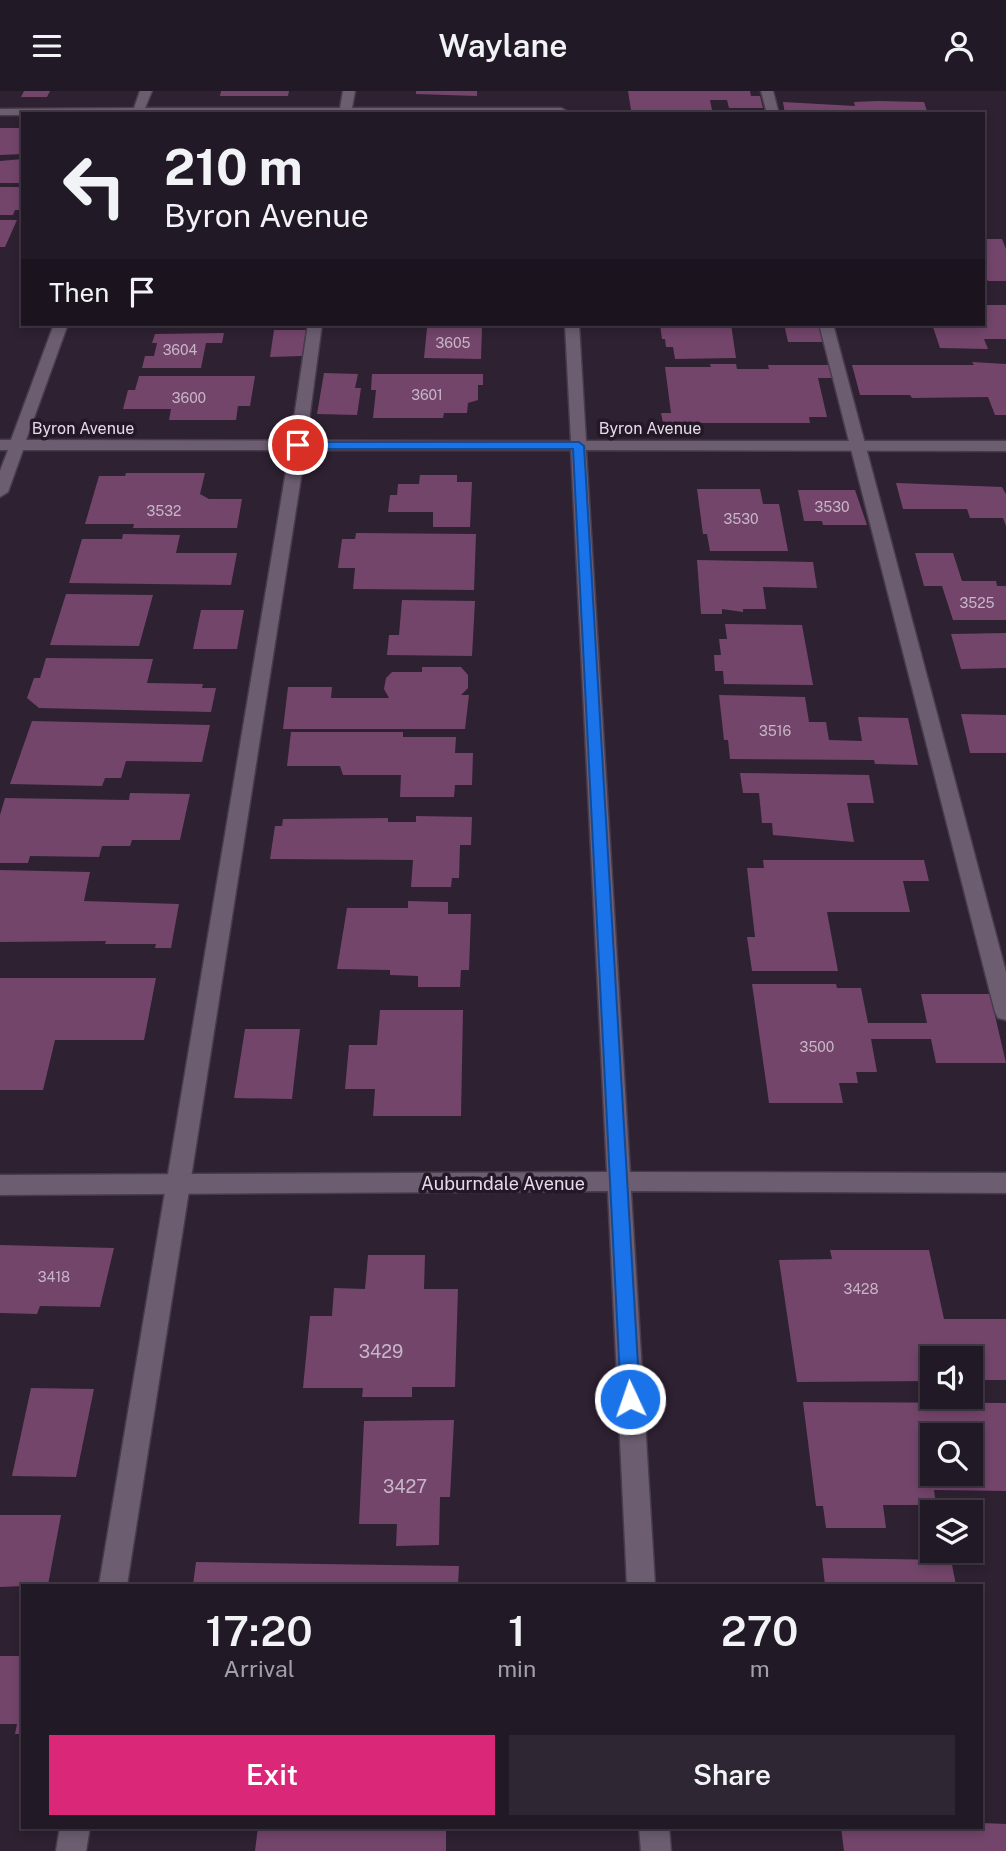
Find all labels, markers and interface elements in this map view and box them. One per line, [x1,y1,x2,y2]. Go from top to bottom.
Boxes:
icon: menu [28,27,66,65]
text: Waylane [438,27,568,64]
icon: person [940,27,978,65]
text: 210 m [164,138,303,196]
icon: left [49,140,140,231]
text: Byron Avenue [164,197,369,234]
icon: arrive [123,273,161,311]
text: Then [49,277,109,308]
house number: 3605 [436,335,470,351]
house number: 3604 [163,342,198,358]
house number: 3601 [411,387,443,403]
house number: 3600 [172,390,206,406]
pin [268,415,328,475]
street label: Byron Avenue [32,419,134,438]
street label: Byron Avenue [599,419,701,438]
icon: arrive [279,426,317,464]
house number: 3530 [814,499,850,515]
house number: 3532 [147,503,181,519]
house number: 3530 [723,511,759,527]
house number: 3525 [959,595,995,611]
house number: 3516 [759,723,791,739]
house number: 3500 [800,1039,834,1055]
street label: Auburndale Avenue [421,1173,585,1194]
house number: 3418 [38,1269,70,1285]
house number: 3428 [843,1281,879,1297]
house number: 3429 [359,1341,403,1362]
map controls [920,1346,983,1563]
button: sound [920,1346,983,1409]
position arrow [593,1362,667,1436]
button: search [920,1423,983,1486]
house number: 3427 [383,1476,427,1497]
button: layers [920,1500,983,1563]
text: 17:20 [206,1606,313,1655]
text: 1 [508,1606,526,1655]
text: 270 [721,1606,798,1655]
text: Arrival [224,1655,295,1682]
text: min [497,1655,536,1682]
text: m [750,1655,770,1682]
button: Exit [49,1735,495,1815]
button: Share [509,1735,955,1815]

